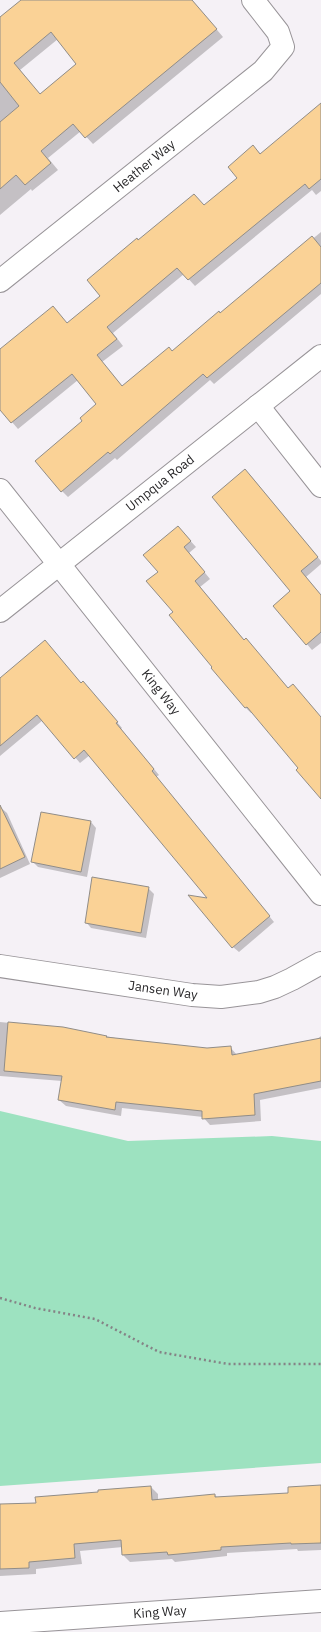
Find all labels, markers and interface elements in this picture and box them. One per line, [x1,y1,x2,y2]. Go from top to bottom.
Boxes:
street label: Heather Way [110,135,179,196]
street label: Umpqua Road [122,451,198,515]
street label: King Way [138,666,185,719]
street label: Jansen Way [127,977,199,1003]
street label: King Way [133,1602,188,1622]

